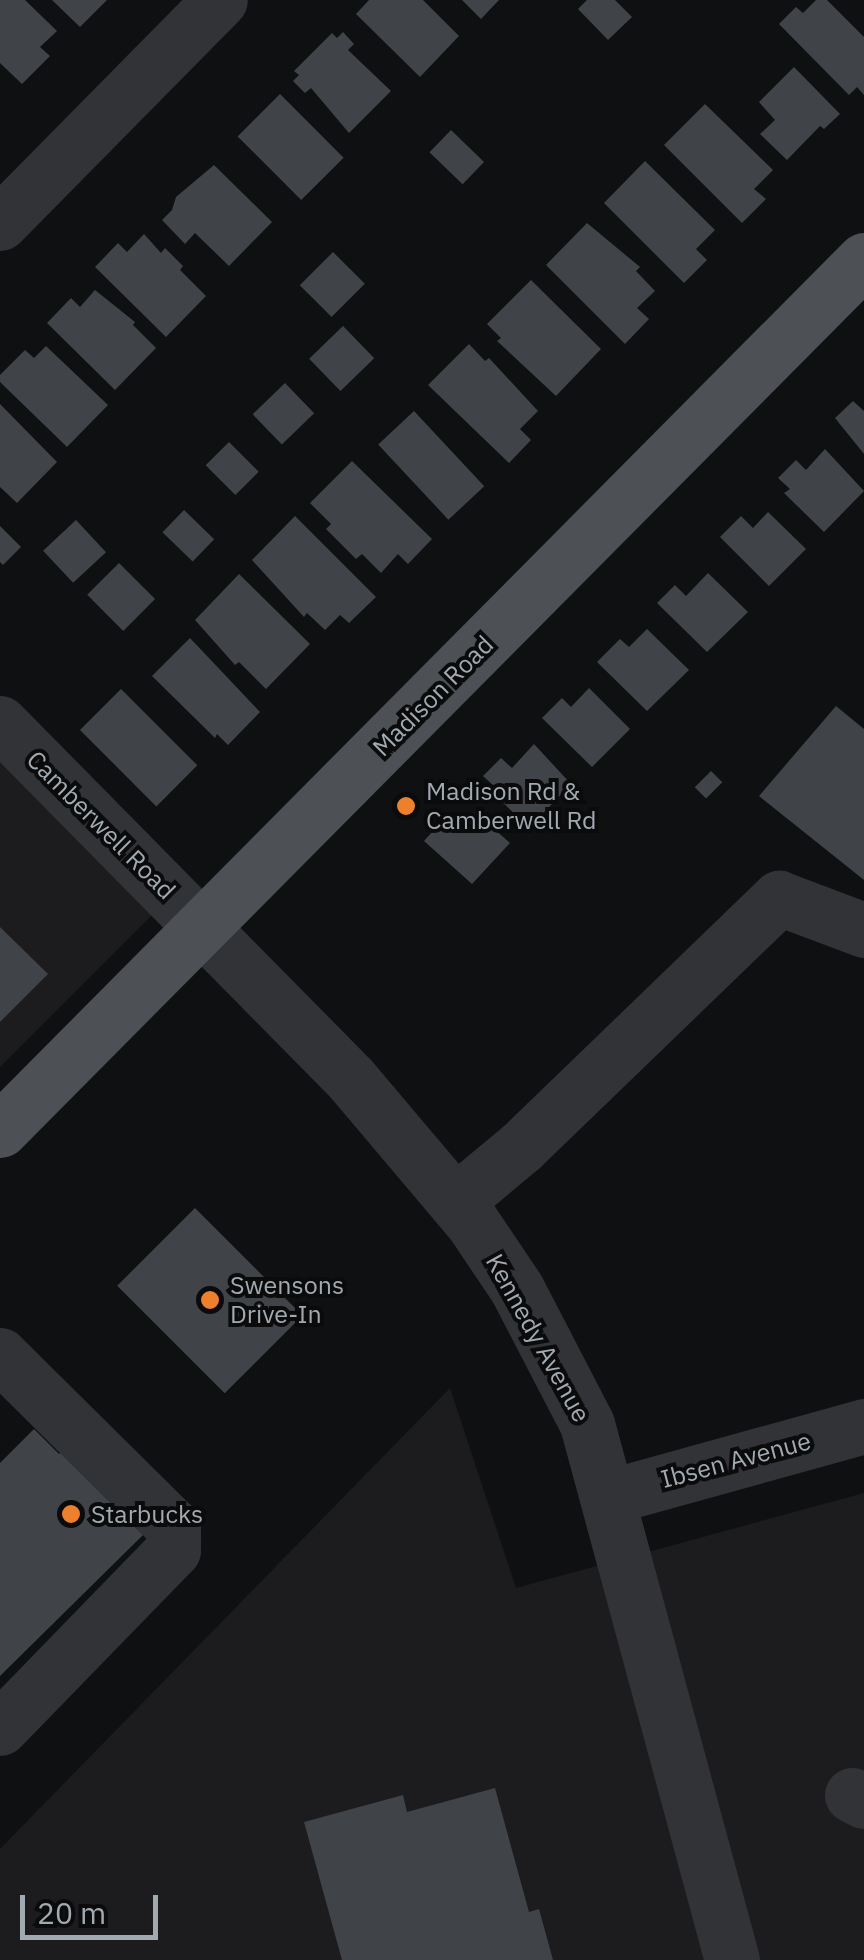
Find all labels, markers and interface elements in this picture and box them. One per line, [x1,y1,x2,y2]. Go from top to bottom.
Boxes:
street label: Madison Road [366,629,500,763]
street label: Camberwell Road [20,744,182,906]
place label: Madison Rd & Camberwell Rd [426,777,597,836]
marker: Madison Rd & Camberwell Rd [395,795,417,817]
street label: Kennedy Avenue [479,1249,597,1427]
place label: Swensons Drive-In [230,1271,344,1330]
marker: Swensons Drive-In [199,1289,221,1311]
street label: Ibsen Avenue [658,1426,814,1494]
place label: Starbucks [91,1499,203,1529]
marker: Starbucks [60,1503,82,1525]
scale bar [25,1875,162,1937]
text: 20 m [37,1893,106,1932]

